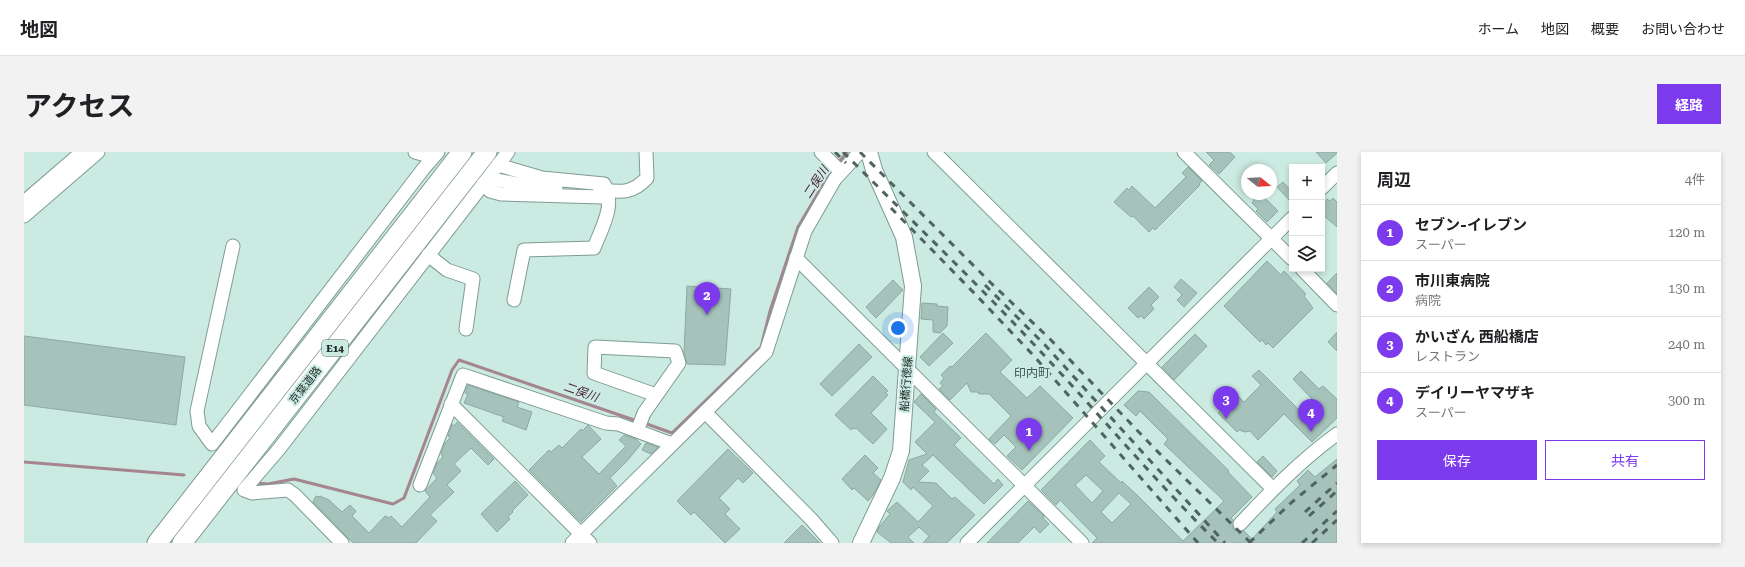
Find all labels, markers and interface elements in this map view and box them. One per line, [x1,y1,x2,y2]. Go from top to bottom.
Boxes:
text: 地図 [20,18,58,41]
text: ホーム [1477,21,1519,37]
text: 地図 [1541,21,1569,37]
text: 概要 [1591,21,1619,37]
text: お問い合わせ [1641,21,1725,37]
button: 経路 [1657,84,1721,124]
text: アクセス [24,90,135,123]
water label: 二俣川 [800,161,833,201]
north arrow [1241,164,1277,200]
map controls [1289,164,1325,272]
button: + [1289,164,1325,200]
text: 周辺 [1377,170,1411,190]
text: 4件 [1685,172,1705,187]
button: − [1289,200,1325,236]
text: セブン-イレブン [1415,216,1527,234]
text: 1 [1386,225,1394,240]
text: 120 m [1668,225,1705,240]
button: layers [1289,236,1325,272]
text: スーパー [1415,237,1467,252]
text: 市川東病院 [1415,272,1490,290]
text: 2 [1386,281,1394,296]
text: 130 m [1668,281,1705,296]
pin: 2 [694,282,720,315]
text: 病院 [1415,293,1441,308]
your location [888,318,908,338]
text: かいざん 西船橋店 [1415,328,1539,346]
text: 3 [1386,337,1394,352]
text: 240 m [1668,337,1705,352]
road number: E14 [322,340,348,356]
text: レストラン [1415,349,1480,364]
street label: 船橋行徳線 [898,356,915,412]
street label: 京葉道路 [287,364,324,407]
district label: 印内町 [1014,366,1050,380]
water label: 二俣川 [562,380,602,405]
text: デイリーヤマザキ [1415,384,1535,402]
pin: 3 [1213,386,1239,419]
text: 4 [1386,393,1394,408]
text: 300 m [1668,393,1705,408]
pin: 4 [1298,399,1324,432]
text: スーパー [1415,405,1467,420]
pin: 1 [1016,418,1042,451]
button: 保存 [1377,440,1537,480]
button: 共有 [1545,440,1705,480]

